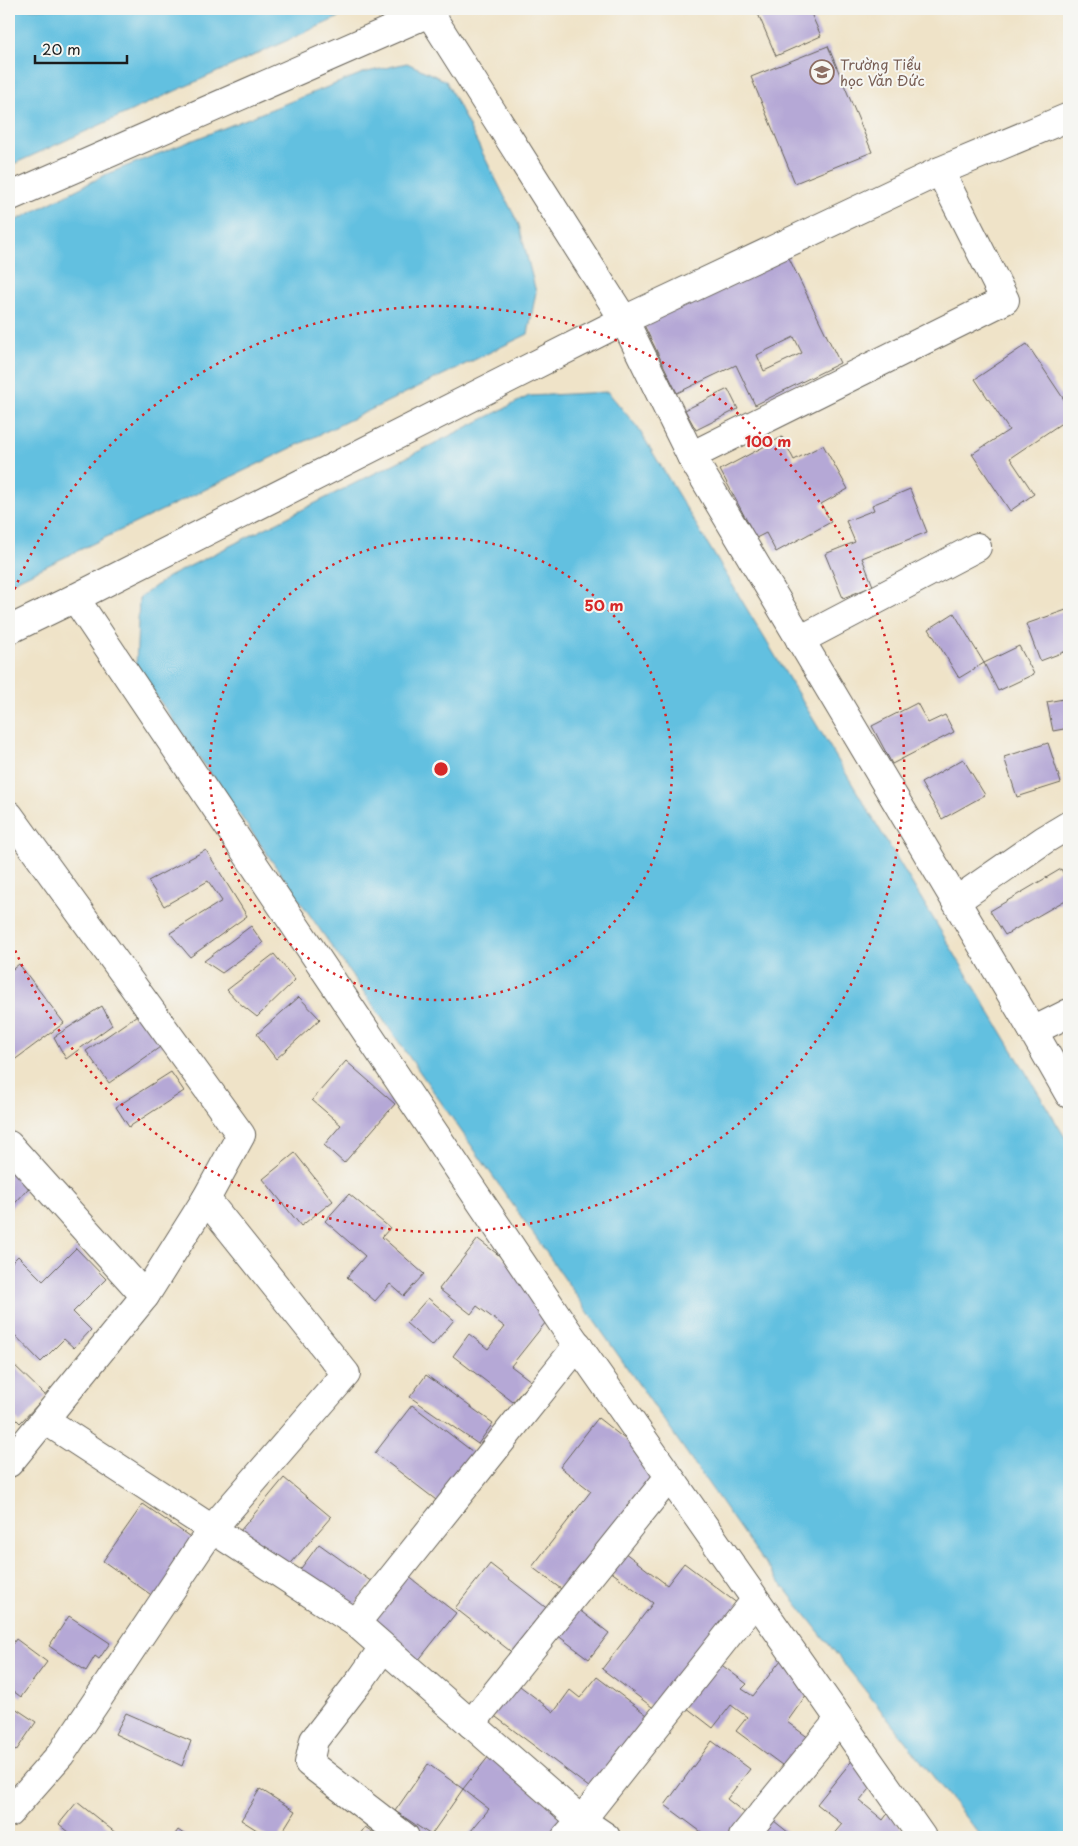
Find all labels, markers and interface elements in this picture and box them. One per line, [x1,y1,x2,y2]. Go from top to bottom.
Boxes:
scale bar [35,32,128,64]
text: 20 m [42,37,81,60]
place label: Trường Tiểu học Văn Đức [840,54,925,91]
school or university icon: Trường Tiểu học Văn Đức [809,59,835,85]
text: 100 m [745,429,791,452]
text: 50 m [585,593,623,616]
centre of rings [432,760,450,778]

